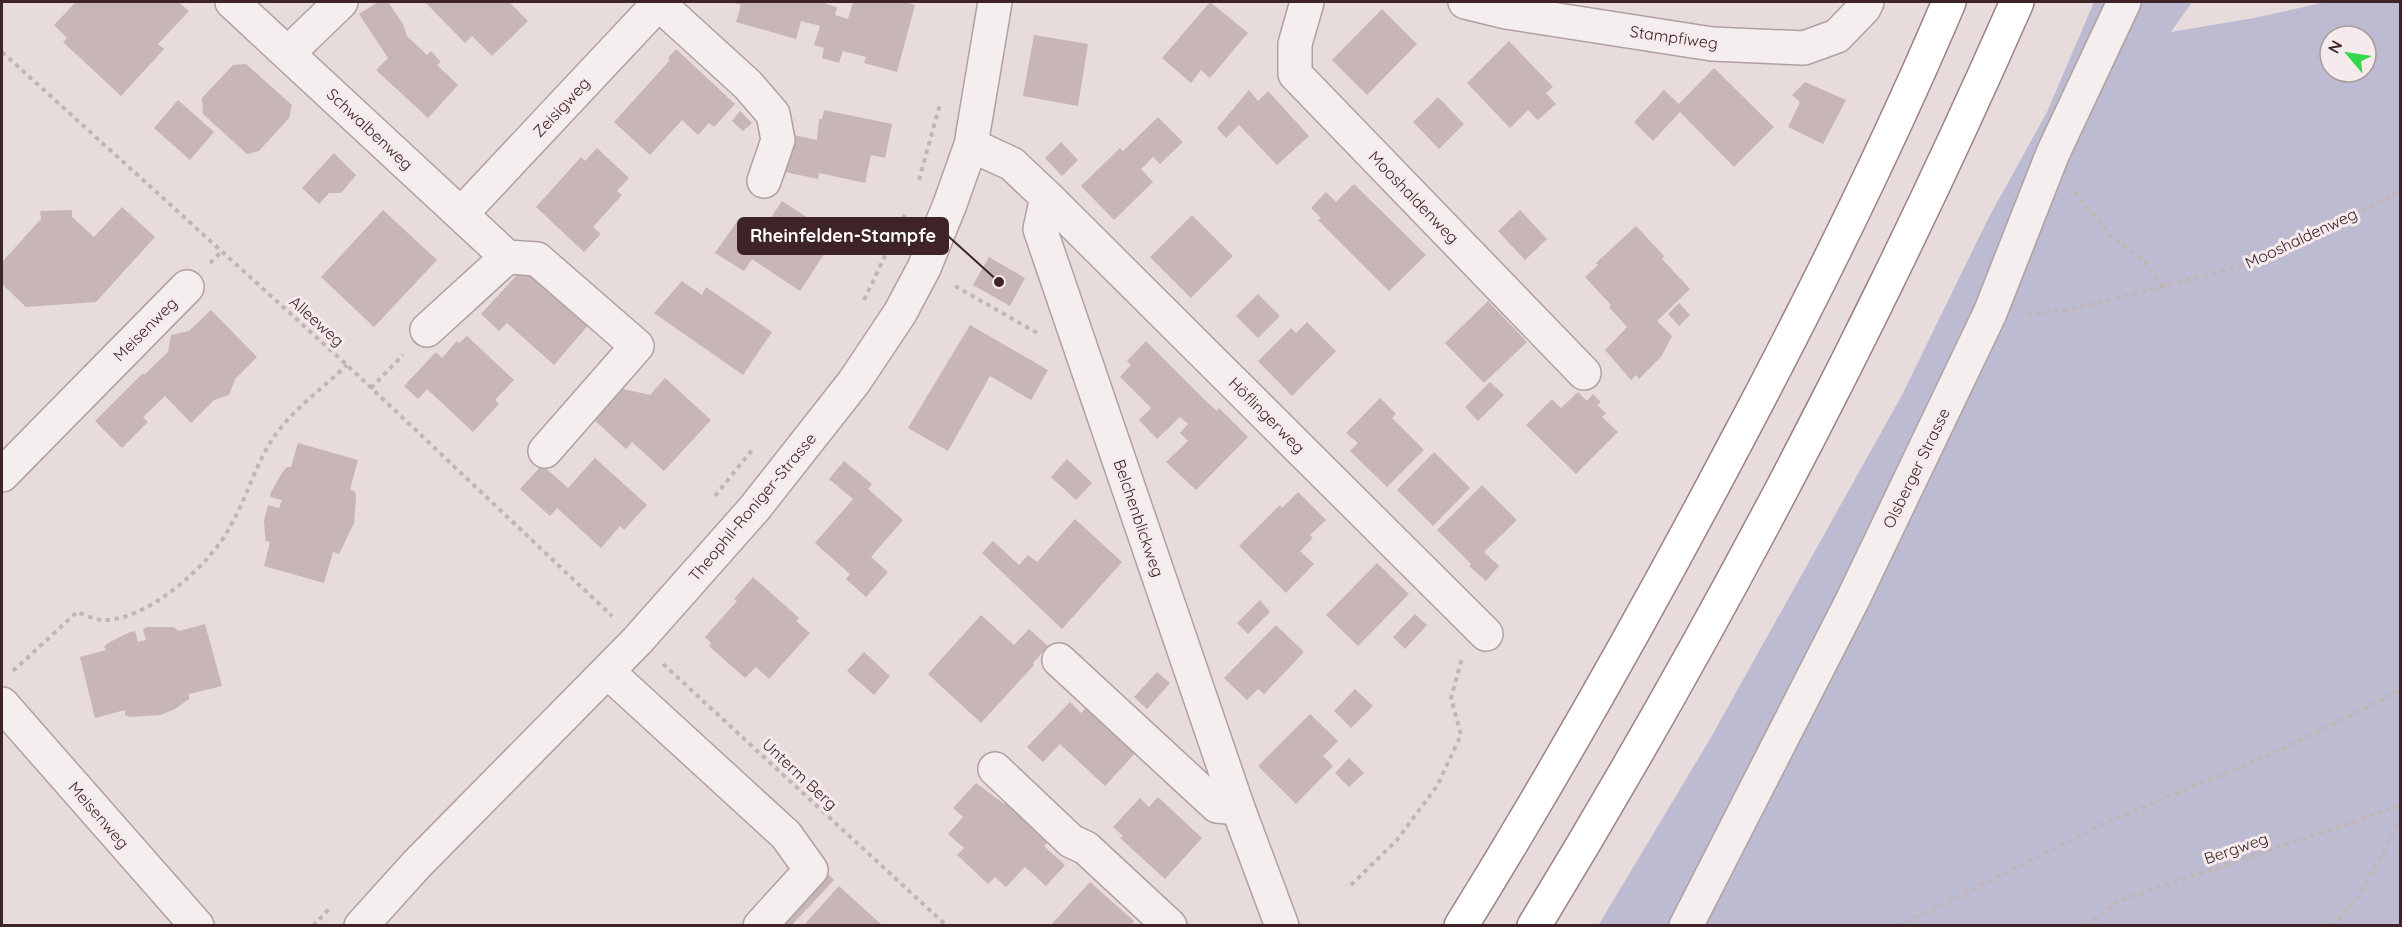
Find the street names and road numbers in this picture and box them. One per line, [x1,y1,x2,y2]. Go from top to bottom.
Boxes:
street label: Stampfiweg [1629,21,1719,53]
street label: Zeisigweg [528,73,594,141]
street label: Schwalbenweg [323,84,417,174]
street label: Mooshaldenweg [1365,146,1463,248]
street label: Mooshaldenweg [2242,203,2360,273]
street label: Alleeweg [286,291,348,351]
street label: Meisenweg [109,293,181,365]
street label: Höflingerweg [1225,373,1309,457]
street label: Olsberger Strasse [1878,405,1954,531]
street label: Theophil-Roniger-Strasse [684,429,820,585]
street label: Belchenblickweg [1109,456,1169,580]
street label: Unterm Berg [758,734,842,814]
street label: Meisenweg [64,777,134,853]
street label: Bergweg [2201,828,2271,868]

